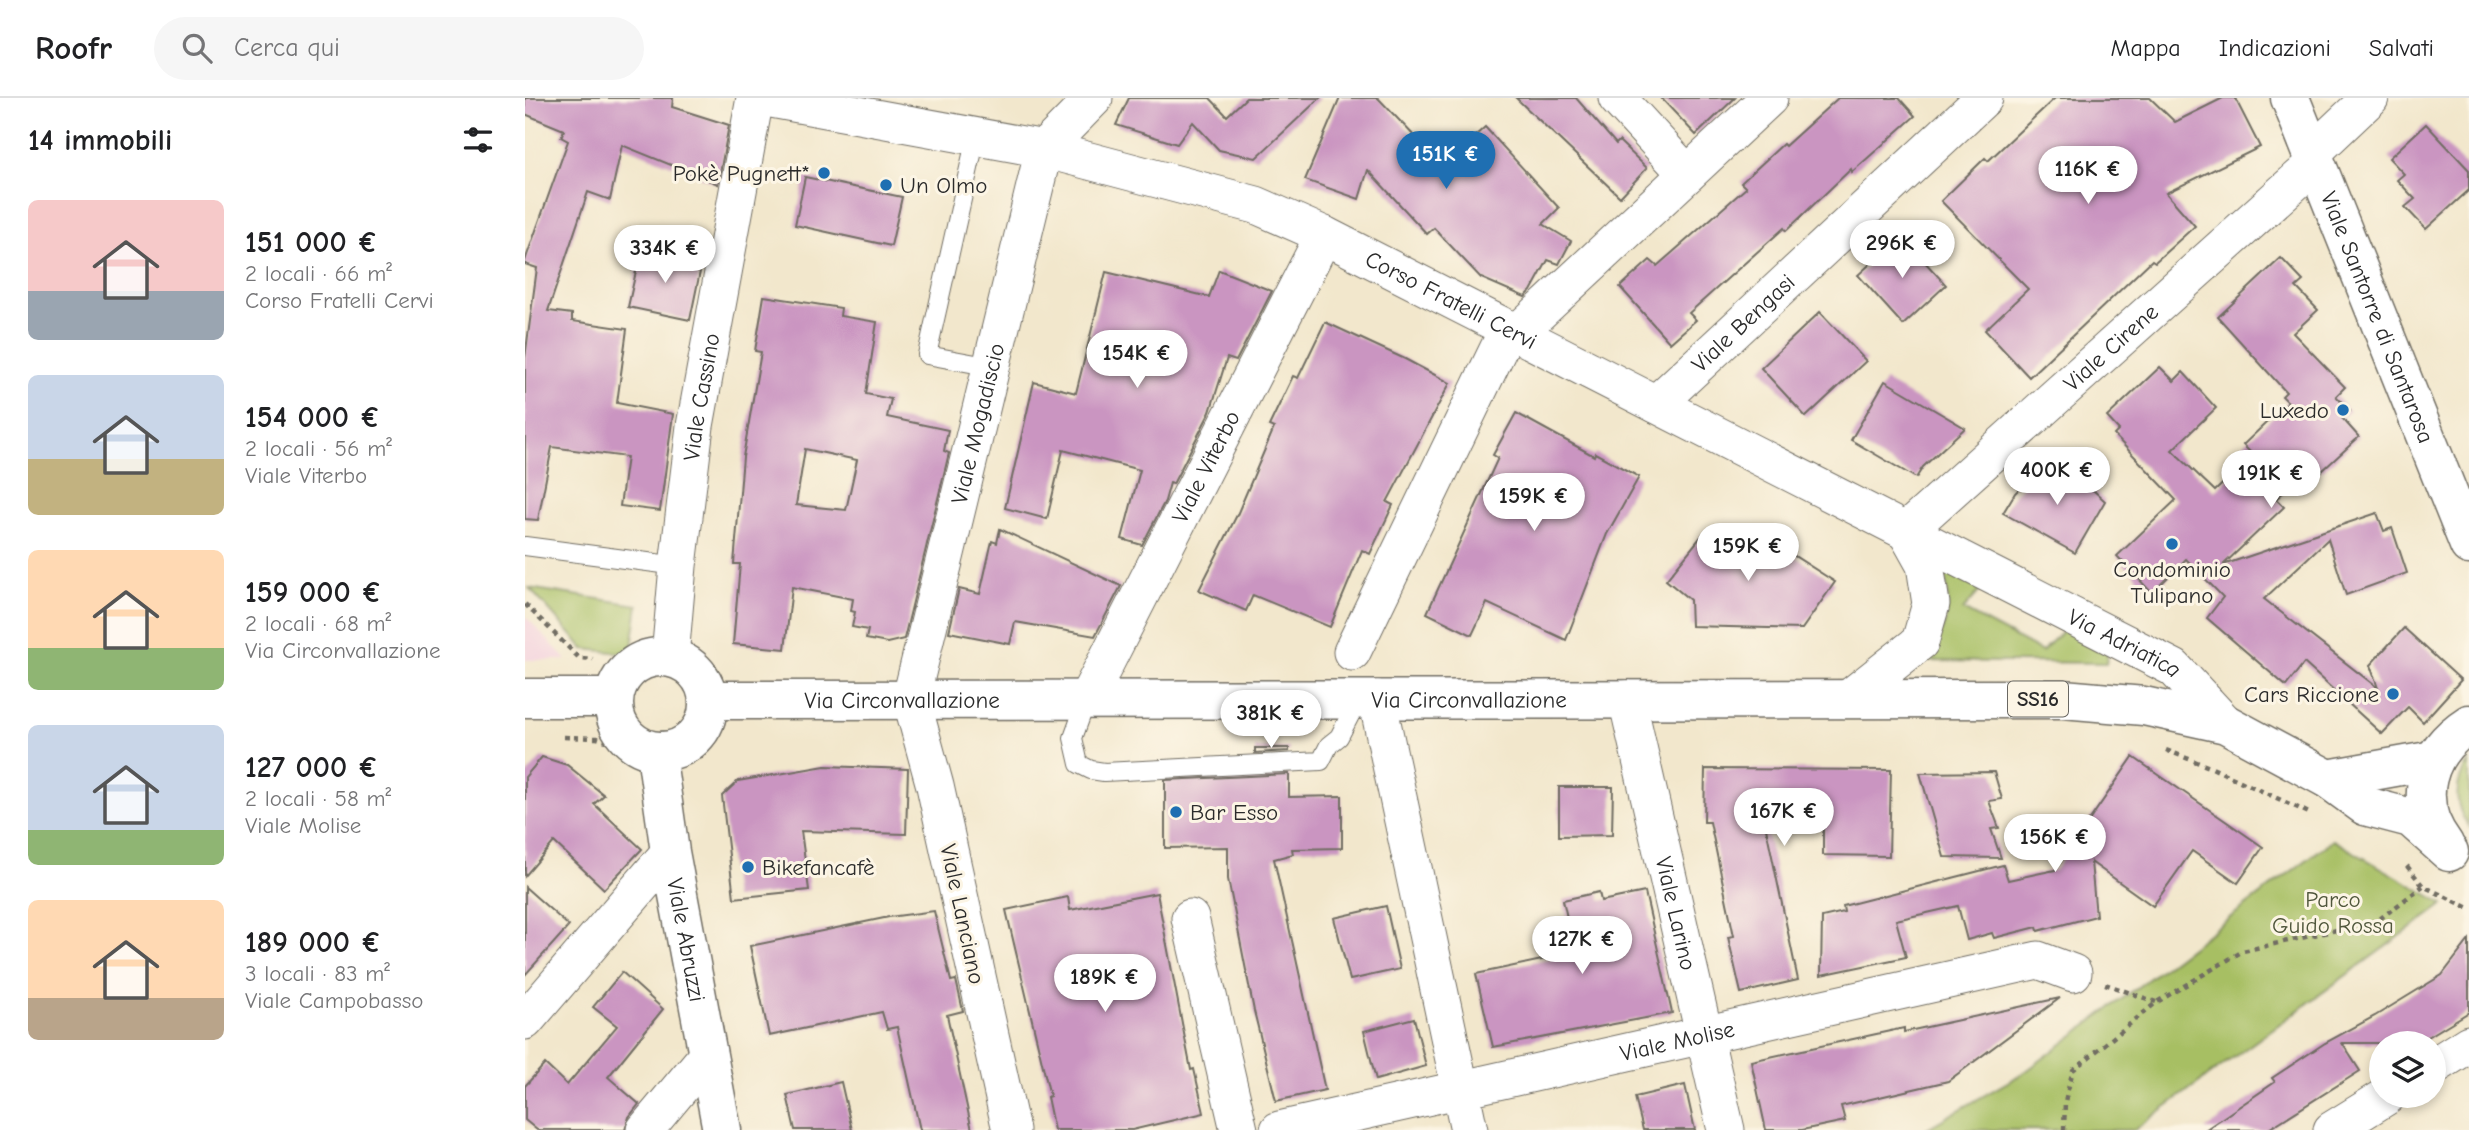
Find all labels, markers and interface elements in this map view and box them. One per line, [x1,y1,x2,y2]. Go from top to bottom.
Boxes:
search box [154,17,644,80]
text: Roofr [35,29,112,67]
icon: search [178,29,216,67]
text: Cerca qui [234,33,340,63]
text: Mappa [2110,34,2181,62]
text: Indicazioni [2219,34,2331,62]
text: Salvati [2369,34,2434,62]
icon: filters [459,121,497,159]
text: 14 immobili [28,123,172,158]
pin: 151K € [1389,132,1503,191]
text: 151K € [1412,140,1480,167]
pin: 116K € [2031,146,2145,206]
text: 116K € [2054,155,2122,182]
place label: Pokè Pugnett* [673,160,810,187]
marker: Pokè Pugnett* [816,165,832,181]
place label: Un Olmo [900,172,987,199]
marker: Un Olmo [878,177,894,193]
street label: Viale Santorre di Santarosa [2315,188,2440,447]
pin: 296K € [1845,220,1959,280]
text: 151 000 € [245,225,378,260]
pin: 334K € [608,226,722,285]
icon: home [84,228,168,312]
text: 296K € [1866,229,1938,256]
text: 334K € [630,234,700,261]
street label: Corso Fratelli Cervi [1361,245,1541,355]
text: 2 locali · 66 m² [245,260,392,287]
street label: Viale Bengasi [1686,269,1801,378]
text: Corso Fratelli Cervi [245,287,434,314]
street label: Viale Cirene [2058,298,2164,397]
pin: 154K € [1080,330,1194,390]
street label: Viale Cassino [678,331,726,462]
text: 154K € [1102,339,1172,366]
street label: Viale Mogadiscio [945,340,1011,507]
place label: Luxedo [2260,397,2329,424]
text: 154 000 € [245,400,380,435]
marker: Luxedo [2335,402,2351,418]
icon: home [84,403,168,487]
street label: Viale Viterbo [1166,406,1246,527]
text: 2 locali · 56 m² [245,435,392,462]
pin: 400K € [2000,448,2114,507]
pin: 191K € [2214,450,2328,510]
text: 400K € [2020,456,2094,483]
text: 191K € [2237,459,2305,486]
text: Viale Viterbo [245,462,367,489]
pin: 159K € [1477,474,1591,533]
text: 159K € [1499,482,1569,509]
pin: 159K € [1691,524,1805,583]
text: 159K € [1713,532,1783,559]
marker: Condominio Tulipano [2164,536,2180,552]
place label: Condominio Tulipano [2113,556,2231,609]
text: 159 000 € [245,575,382,610]
icon: home [84,578,168,662]
street label: Via Adriatica [2063,603,2188,682]
text: 2 locali · 68 m² [245,610,391,637]
text: Via Circonvallazione [245,637,440,664]
place label: Cars Riccione [2244,681,2379,708]
road number: SS16 [2008,682,2068,716]
street label: Via Circonvallazione [1371,686,1567,714]
marker: Cars Riccione [2385,686,2401,702]
street label: Via Circonvallazione [804,687,1000,714]
pin: 381K € [1214,690,1328,750]
text: 381K € [1236,699,1306,726]
text: 127 000 € [245,750,378,785]
icon: home [84,753,168,837]
text: 2 locali · 58 m² [245,785,391,812]
pin: 167K € [1727,788,1841,848]
text: 167K € [1750,797,1818,824]
place label: Bar Esso [1190,799,1278,826]
marker: Bar Esso [1168,804,1184,820]
text: Viale Molise [245,812,361,839]
pin: 156K € [1998,814,2112,874]
text: 156K € [2020,823,2090,850]
street label: Viale Lanciano [935,842,991,987]
place label: Bikefancafè [762,854,874,881]
street label: Viale Larino [1650,854,1702,973]
marker: Bikefancafè [740,859,756,875]
street label: Viale Abruzzi [661,876,711,1004]
park label: Parco Guido Rossa [2272,886,2394,939]
pin: 127K € [1525,916,1639,976]
text: 189 000 € [245,925,381,960]
text: 127K € [1548,925,1616,952]
icon: home [84,928,168,1012]
pin: 189K € [1048,954,1162,1014]
text: 3 locali · 83 m² [245,960,390,987]
text: 189K € [1070,963,1140,990]
text: Viale Campobasso [245,987,423,1014]
street label: Viale Molise [1617,1015,1737,1067]
map controls [2369,1031,2446,1108]
button: layers [2369,1031,2446,1108]

